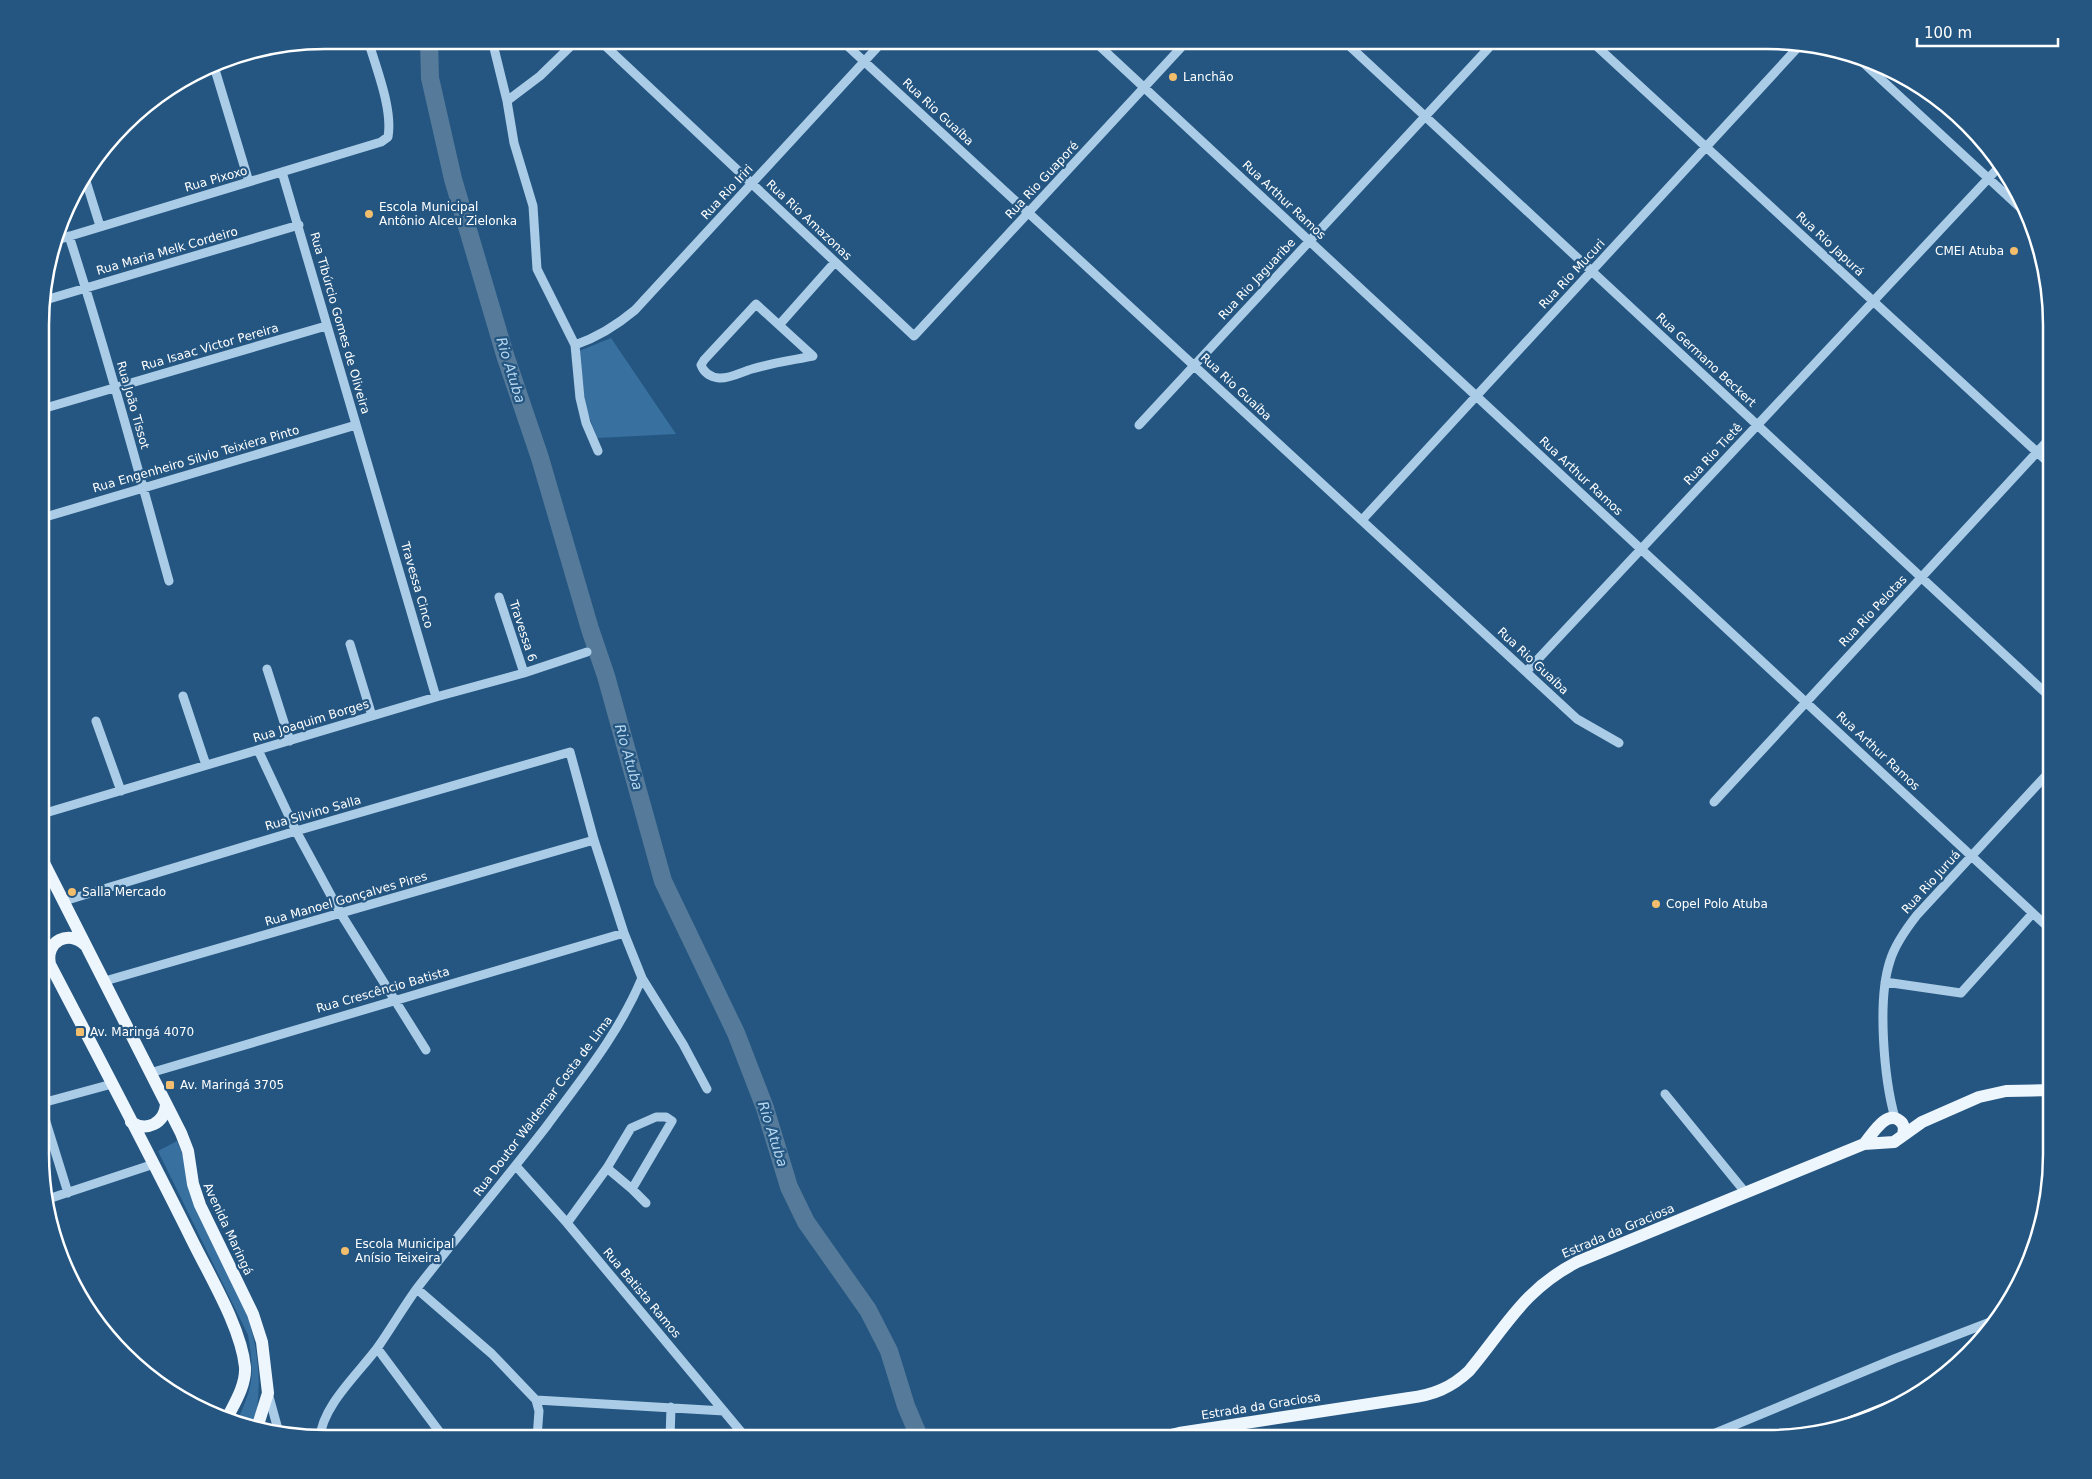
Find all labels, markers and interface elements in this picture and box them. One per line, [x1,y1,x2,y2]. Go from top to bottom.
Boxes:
scale bar [1917,15,2058,47]
text: 100 m [1924,24,1972,42]
place label: Lanchão [1183,70,1234,84]
marker: Lanchão [1167,71,1179,83]
street label: Rua Rio Guaíba [900,76,976,148]
street label: Rua Rio Guaporé [1003,138,1081,222]
street label: Rua Arthur Ramos [1239,158,1329,242]
street label: Rua Rio Iriri [698,162,756,222]
street label: Rua Pixoxo [183,163,249,195]
street label: Rua Rio Amazonas [763,177,855,263]
place label: Escola Municipal Antônio Alceu Zielonka [379,200,517,228]
marker: Escola Municipal Antônio Alceu Zielonka [363,208,375,220]
street label: Rua Rio Japurá [1793,209,1867,279]
street label: Rua Maria Melk Cordeiro [95,224,239,278]
street label: Rua Tibúrcio Gomes de Oliveira [307,230,373,416]
street label: Rua Rio Jaguaribe [1216,235,1298,323]
street label: Rua Rio Mucuri [1536,236,1608,312]
place label: CMEI Atuba [1935,244,2004,258]
marker: CMEI Atuba [2008,245,2020,257]
street label: Rua Germano Beckert [1653,310,1759,410]
street label: Rua Isaac Victor Pereira [140,321,280,373]
water label: Rio Atuba [493,335,529,405]
street label: Rua Rio Guaíba [1198,351,1274,423]
street label: Rua João Tissot [114,359,152,451]
street label: Rua Rio Tietê [1681,420,1745,488]
street label: Rua Engenheiro Silvio Teixiera Pinto [91,423,301,495]
street label: Rua Arthur Ramos [1536,434,1626,518]
street label: Travessa Cinco [398,539,436,630]
street label: Rua Rio Pelotas [1836,572,1910,650]
street label: Travessa 6 [506,598,539,663]
street label: Rua Rio Guaíba [1495,625,1571,697]
street label: Rua Joaquim Borges [251,697,371,745]
street label: Rua Arthur Ramos [1833,709,1923,793]
water label: Rio Atuba [612,722,646,792]
street label: Rua Silvino Salla [263,793,363,833]
street label: Rua Rio Juruá [1899,847,1963,917]
street label: Rua Manoel Gonçalves Pires [263,869,429,929]
place label: Salla Mercado [82,885,166,899]
marker: Salla Mercado [66,886,78,898]
place label: Copel Polo Atuba [1666,897,1768,911]
marker: Copel Polo Atuba [1650,898,1662,910]
street label: Rua Crescêncio Batista [315,964,451,1016]
street label: Rua Doutor Waldemar Costa de Lima [471,1013,615,1199]
place label: Av. Maringá 4070 [90,1025,194,1039]
marker: Av. Maringá 4070 [74,1026,86,1038]
place label: Av. Maringá 3705 [180,1078,284,1092]
marker: Av. Maringá 3705 [164,1079,176,1091]
water label: Rio Atuba [755,1099,791,1169]
street label: Avenida Maringá [200,1181,256,1277]
street label: Estrada da Graciosa [1560,1201,1676,1261]
place label: Escola Municipal Anísio Teixeira [355,1237,454,1265]
marker: Escola Municipal Anísio Teixeira [339,1245,351,1257]
street label: Rua Batista Ramos [600,1245,684,1341]
street label: Estrada da Graciosa [1200,1390,1322,1422]

